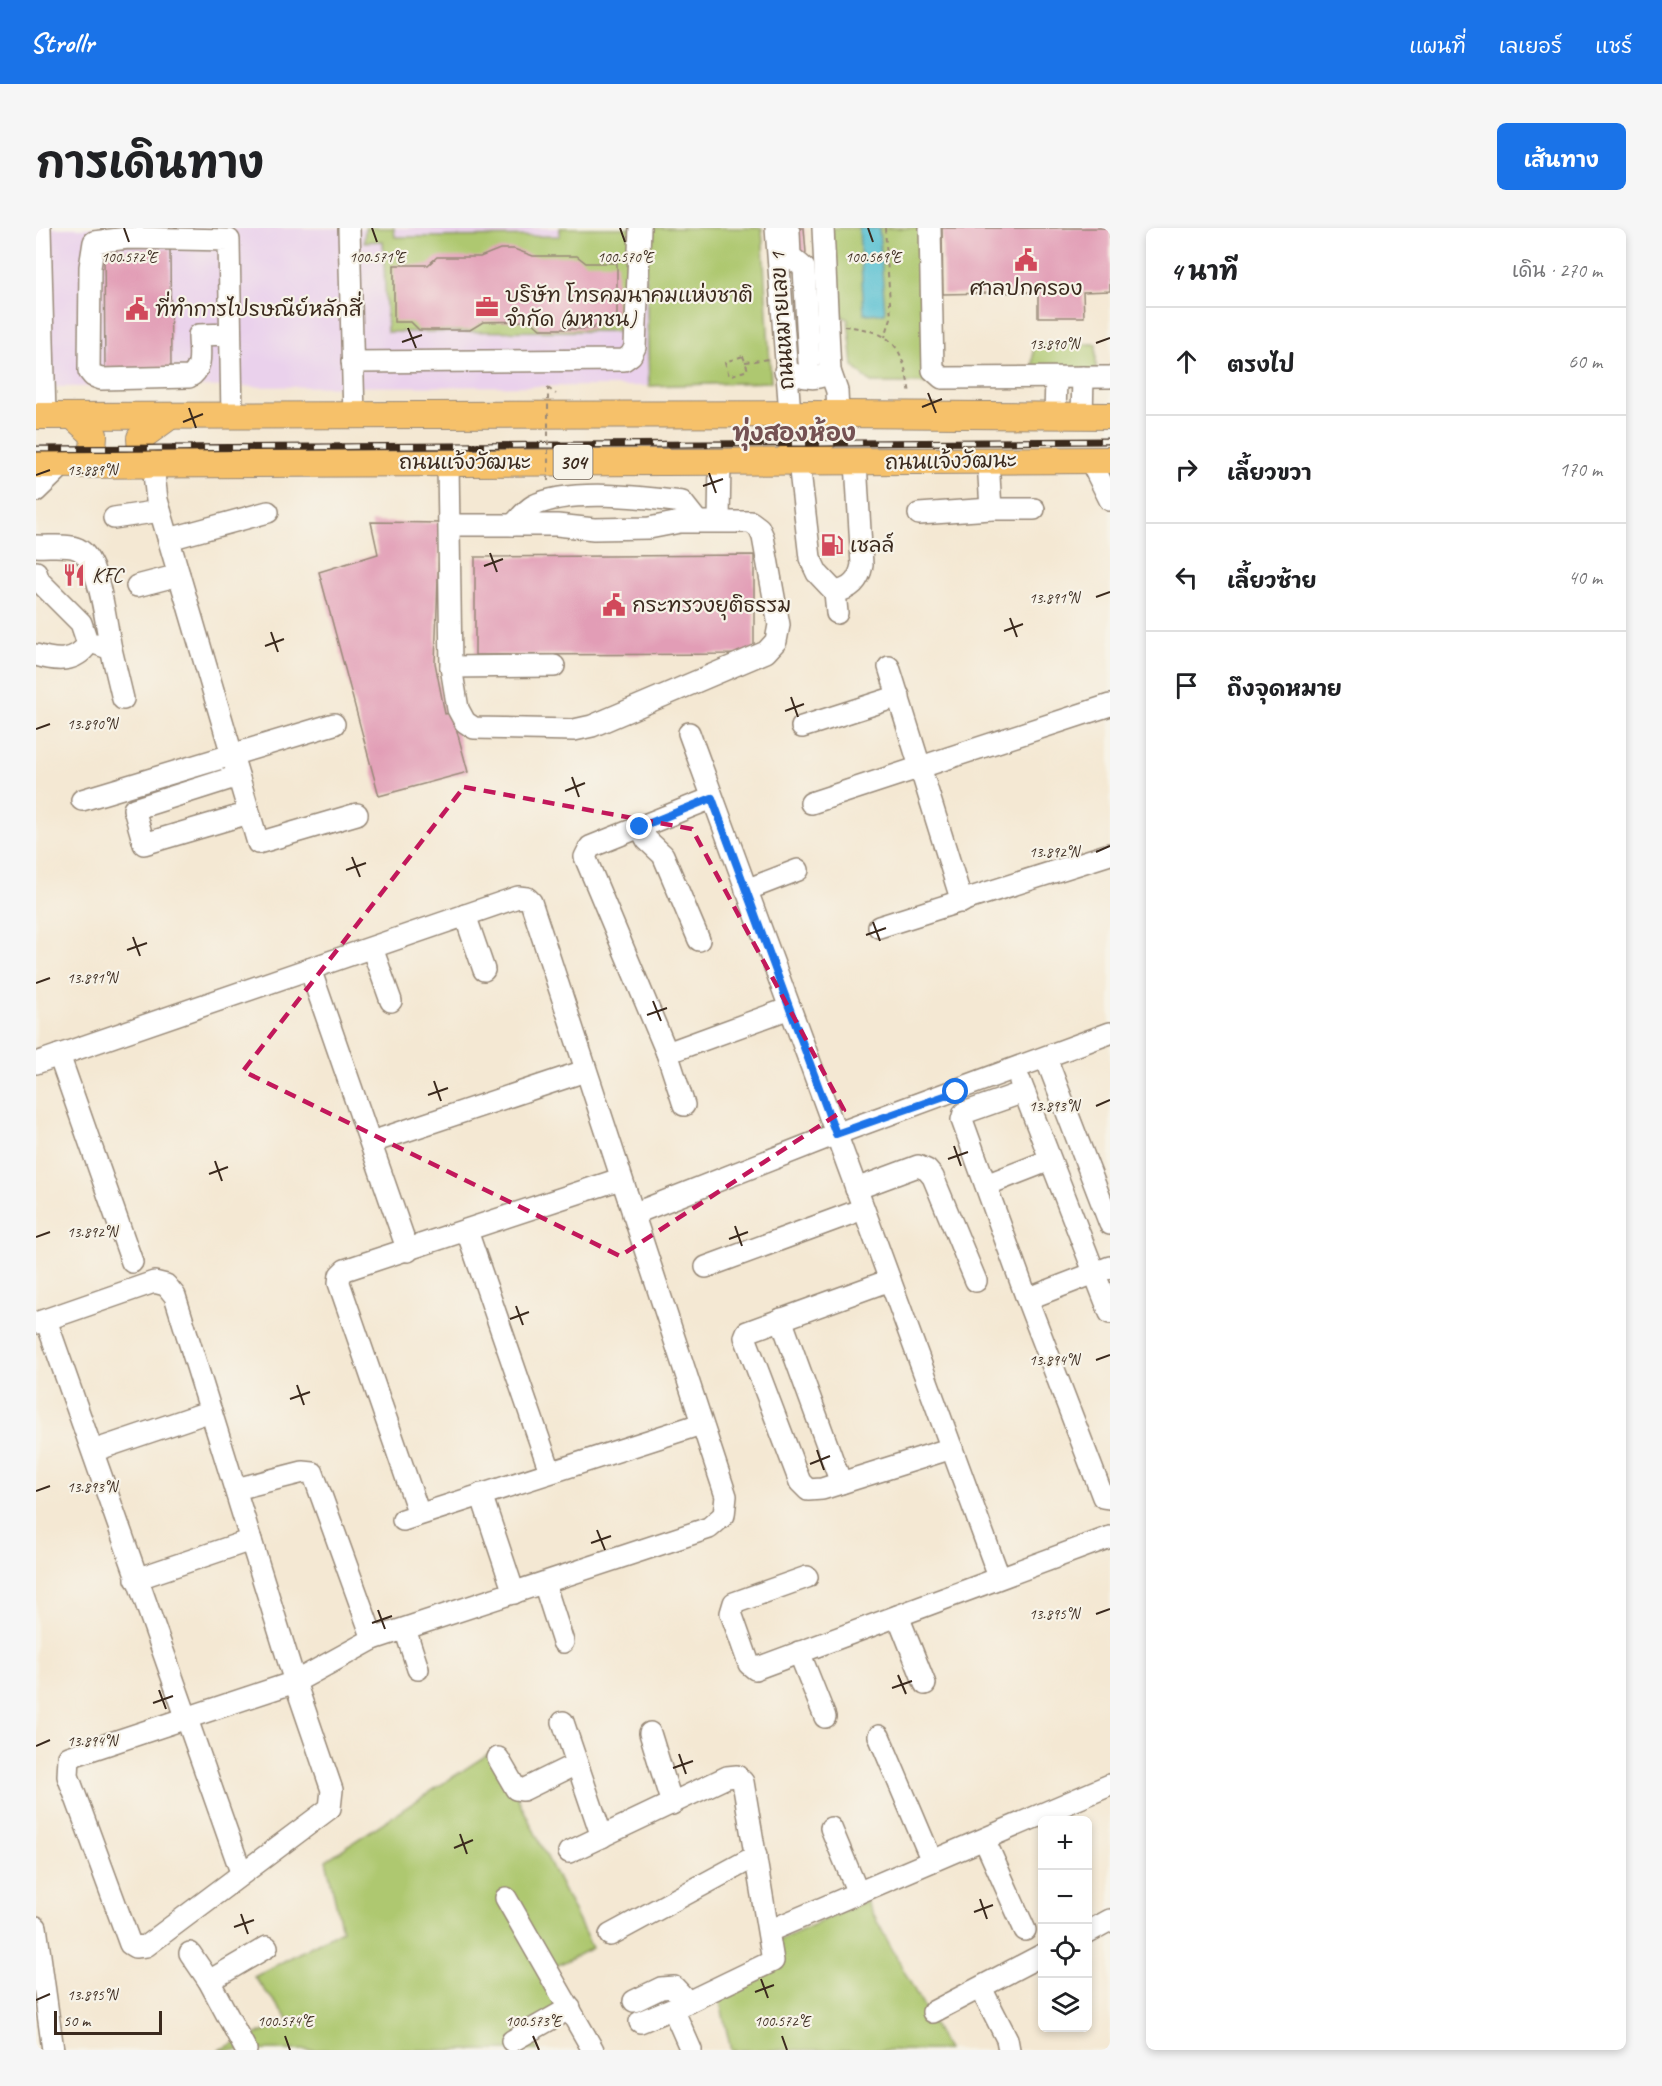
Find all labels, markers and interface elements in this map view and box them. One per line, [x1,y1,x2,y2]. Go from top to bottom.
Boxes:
text: Strollr [30,25,94,60]
text: แผนที่ [1409,33,1466,59]
text: เลเยอร์ [1499,33,1562,59]
text: แชร์ [1595,33,1632,59]
button: เส้นทาง [1497,123,1626,190]
text: การเดินทาง [36,137,264,190]
public building icon: ศาลปกครอง [1013,247,1039,273]
text: 100.572°E [101,248,159,267]
text: 100.571°E [349,248,407,267]
text: 100.570°E [597,248,655,267]
text: 100.569°E [845,248,903,267]
street label: ถนนหมายเลข 1 [764,250,800,391]
text: 4 นาที [1170,255,1238,288]
text: เดิน · 270 m [1512,258,1602,283]
place label: ศาลปกครอง [969,275,1083,301]
place label: บริษัท โทรคมนาคมแห่งชาติ จำกัด (มหาชน) [505,282,753,332]
place label: ที่ทำการไปรษณีย์หลักสี่ [155,291,364,322]
office icon: บริษัท โทรคมนาคมแห่งชาติ จำกัด (มหาชน) [474,294,500,320]
public building icon: ที่ทำการไปรษณีย์หลักสี่ [124,296,150,322]
text: 13.890°N [1029,335,1082,354]
icon: ahead [1170,345,1203,378]
text: 60 m [1568,349,1602,374]
text: ตรงไป [1227,351,1295,379]
district label: ทุ่งสองห้อง [732,416,856,451]
road number: 304 [554,445,592,479]
street label: ถนนแจ้งวัฒนะ [885,447,1017,475]
street label: ถนนแจ้งวัฒนะ [399,449,531,475]
icon: right [1170,453,1203,486]
text: 170 m [1559,457,1602,482]
text: เลี้ยวขวา [1227,459,1311,487]
text: 13.889°N [67,461,120,480]
fuel station icon: เชลล์ [819,532,845,558]
place label: เชลล์ [850,532,894,558]
icon: left [1170,561,1203,594]
restaurant icon: KFC [61,562,87,588]
place label: KFC [92,562,125,588]
text: 40 m [1568,565,1602,590]
text: เลี้ยวซ้าย [1227,567,1317,595]
text: 13.891°N [1029,589,1082,608]
public building icon: กระทรวงยุติธรรม [601,592,627,618]
place label: กระทรวงยุติธรรม [632,592,791,621]
icon: arrive [1170,669,1203,702]
text: ถึงจุดหมาย [1227,675,1342,703]
text: 13.890°N [67,715,120,734]
route end [626,813,652,839]
text: 13.892°N [1029,843,1082,862]
text: 13.891°N [67,969,120,988]
route start [942,1078,968,1104]
text: 13.893°N [1029,1097,1082,1116]
text: 13.892°N [67,1223,120,1242]
text: 13.894°N [1029,1351,1082,1370]
text: 13.893°N [67,1478,120,1497]
text: 13.895°N [1029,1605,1082,1624]
text: 13.894°N [67,1732,120,1751]
map controls [1038,1816,1092,2032]
button: + [1038,1816,1092,1870]
button: − [1038,1870,1092,1924]
button: locate [1038,1924,1092,1978]
button: layers [1038,1978,1092,2032]
text: 13.895°N [67,1986,120,2005]
scale bar [54,2008,162,2036]
text: 50 m [63,2011,90,2031]
text: 100.574°E [257,2012,315,2031]
text: 100.573°E [505,2012,563,2031]
text: 100.572°E [754,2012,812,2031]

